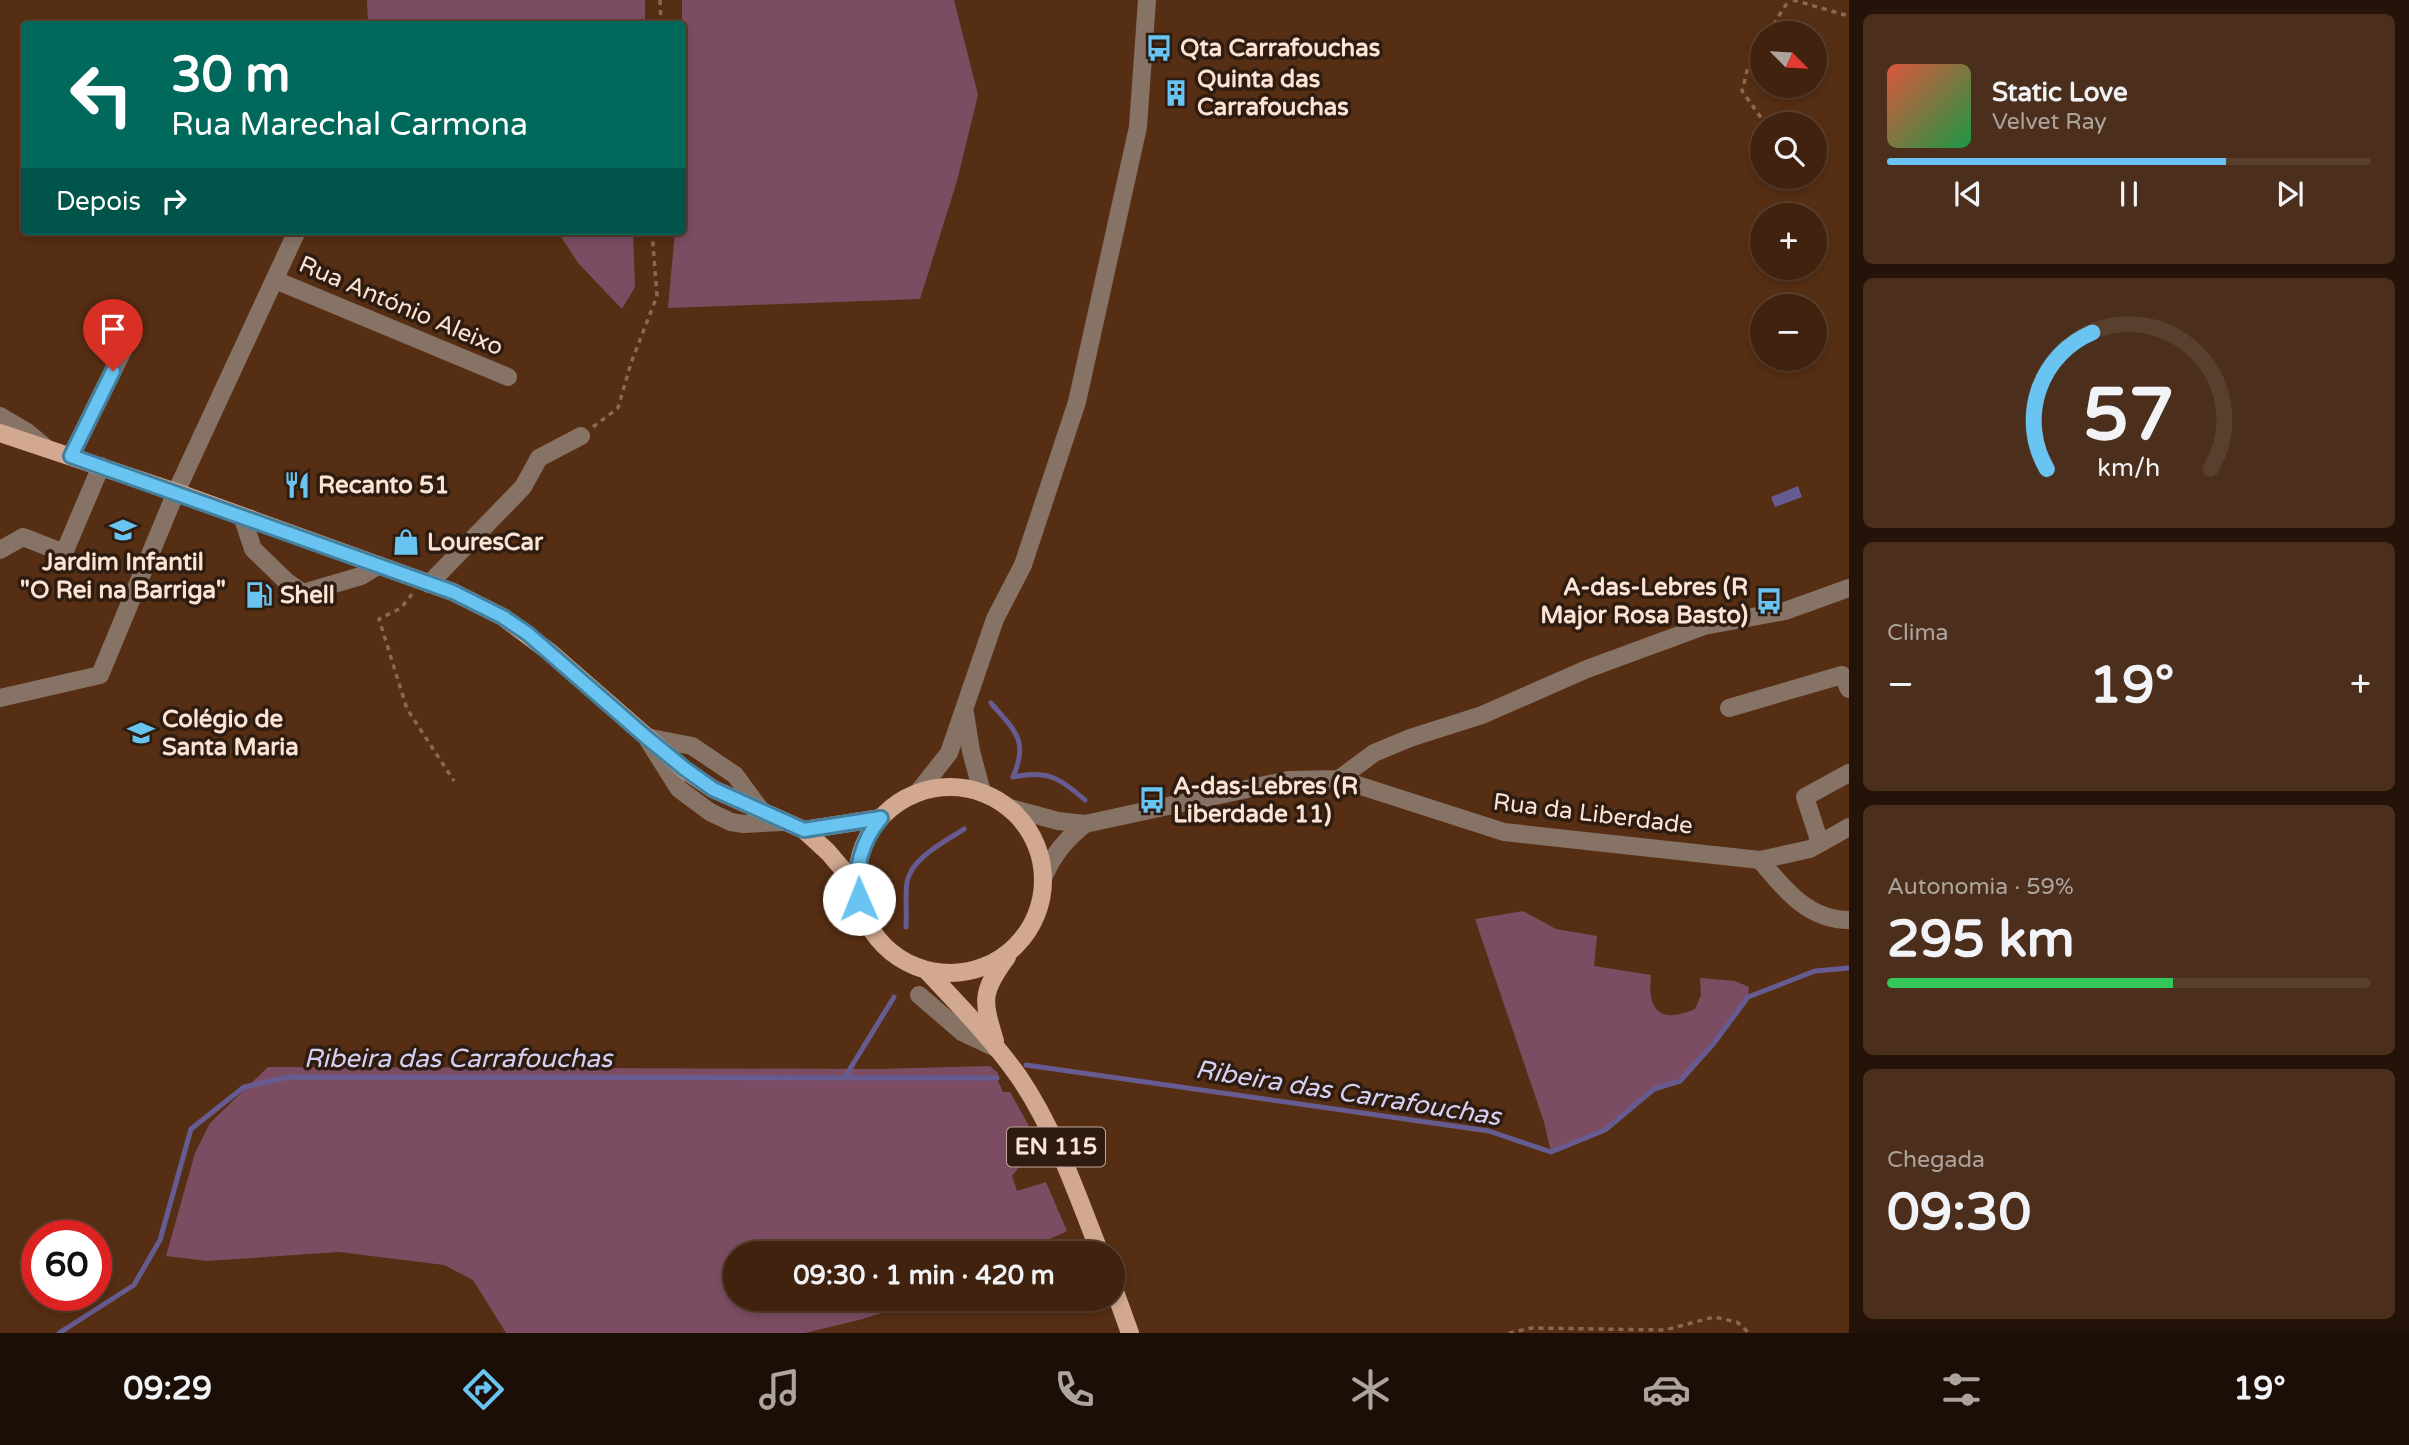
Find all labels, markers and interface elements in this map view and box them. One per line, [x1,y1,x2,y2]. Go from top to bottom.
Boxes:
north arrow [1750,21,1827,98]
map controls [1750,21,1827,371]
bus stop icon: Qta Carrafouchas [1144,33,1174,63]
place label: Qta Carrafouchas [1180,34,1380,63]
text: 30 m [171,46,290,105]
icon: left [56,49,147,140]
place label: Quinta das Carrafouchas [1197,65,1349,122]
text: Static Love [1992,77,2128,108]
building icon: Quinta das Carrafouchas [1161,78,1191,108]
text: Rua Marechal Carmona [171,106,528,144]
text: Velvet Ray [1992,108,2107,136]
button: search [1750,112,1827,189]
icon: previous [1949,175,1987,213]
icon: pause [2110,175,2148,213]
icon: next [2271,175,2309,213]
icon: right [155,182,193,220]
text: Depois [56,186,141,217]
button: + [1750,203,1827,280]
street label: Rua António Aleixo [294,250,508,362]
button: − [1750,294,1827,371]
pin [83,299,143,371]
icon: arrive [94,310,132,348]
text: 57 [2083,372,2175,460]
text: km/h [2098,452,2160,482]
restaurant icon: Recanto 51 [282,470,312,500]
place label: Recanto 51 [318,471,449,500]
school or university icon: Jardim Infantil "O Rei na Barriga" [108,515,138,545]
shop icon: LouresCar [391,527,421,557]
place label: LouresCar [427,528,544,557]
place label: Jardim Infantil "O Rei na Barriga" [20,548,226,605]
place label: A-das-Lebres (R Major Rosa Basto) [1540,573,1748,630]
fuel station icon: Shell [244,580,274,610]
place label: Shell [280,581,335,610]
bus stop icon: A-das-Lebres (R Major Rosa Basto) [1754,586,1784,616]
text: Clima [1887,619,1948,647]
text: 19° [2089,654,2174,717]
text: − [1887,662,1914,708]
text: + [2350,662,2371,708]
place label: Colégio de Santa Maria [162,705,299,762]
school or university icon: Colégio de Santa Maria [126,718,156,748]
place label: A-das-Lebres (R Liberdade 11) [1173,772,1358,829]
bus stop icon: A-das-Lebres (R Liberdade 11) [1137,785,1167,815]
street label: Rua da Liberdade [1491,787,1695,841]
position arrow [822,862,896,936]
text: Autonomia · 59% [1887,873,2074,901]
text: 295 km [1887,908,2075,971]
water label: Ribeira das Carrafouchas [304,1043,614,1074]
water label: Ribeira das Carrafouchas [1193,1054,1504,1133]
road number: EN 115 [1007,1128,1105,1166]
text: Chegada [1887,1146,1985,1174]
text: 09:30 [1887,1181,2031,1244]
speed limit sign: 60 [21,1220,112,1311]
text: 09:30 · 1 min · 420 m [793,1260,1055,1291]
icon: directions [459,1365,508,1414]
icon: music [755,1365,804,1414]
icon: phone [1050,1365,1099,1414]
icon: climate [1346,1365,1395,1414]
icon: car [1642,1365,1691,1414]
icon: filters [1937,1365,1986,1414]
text: 09:29 [123,1370,212,1408]
text: 19° [2233,1370,2286,1408]

